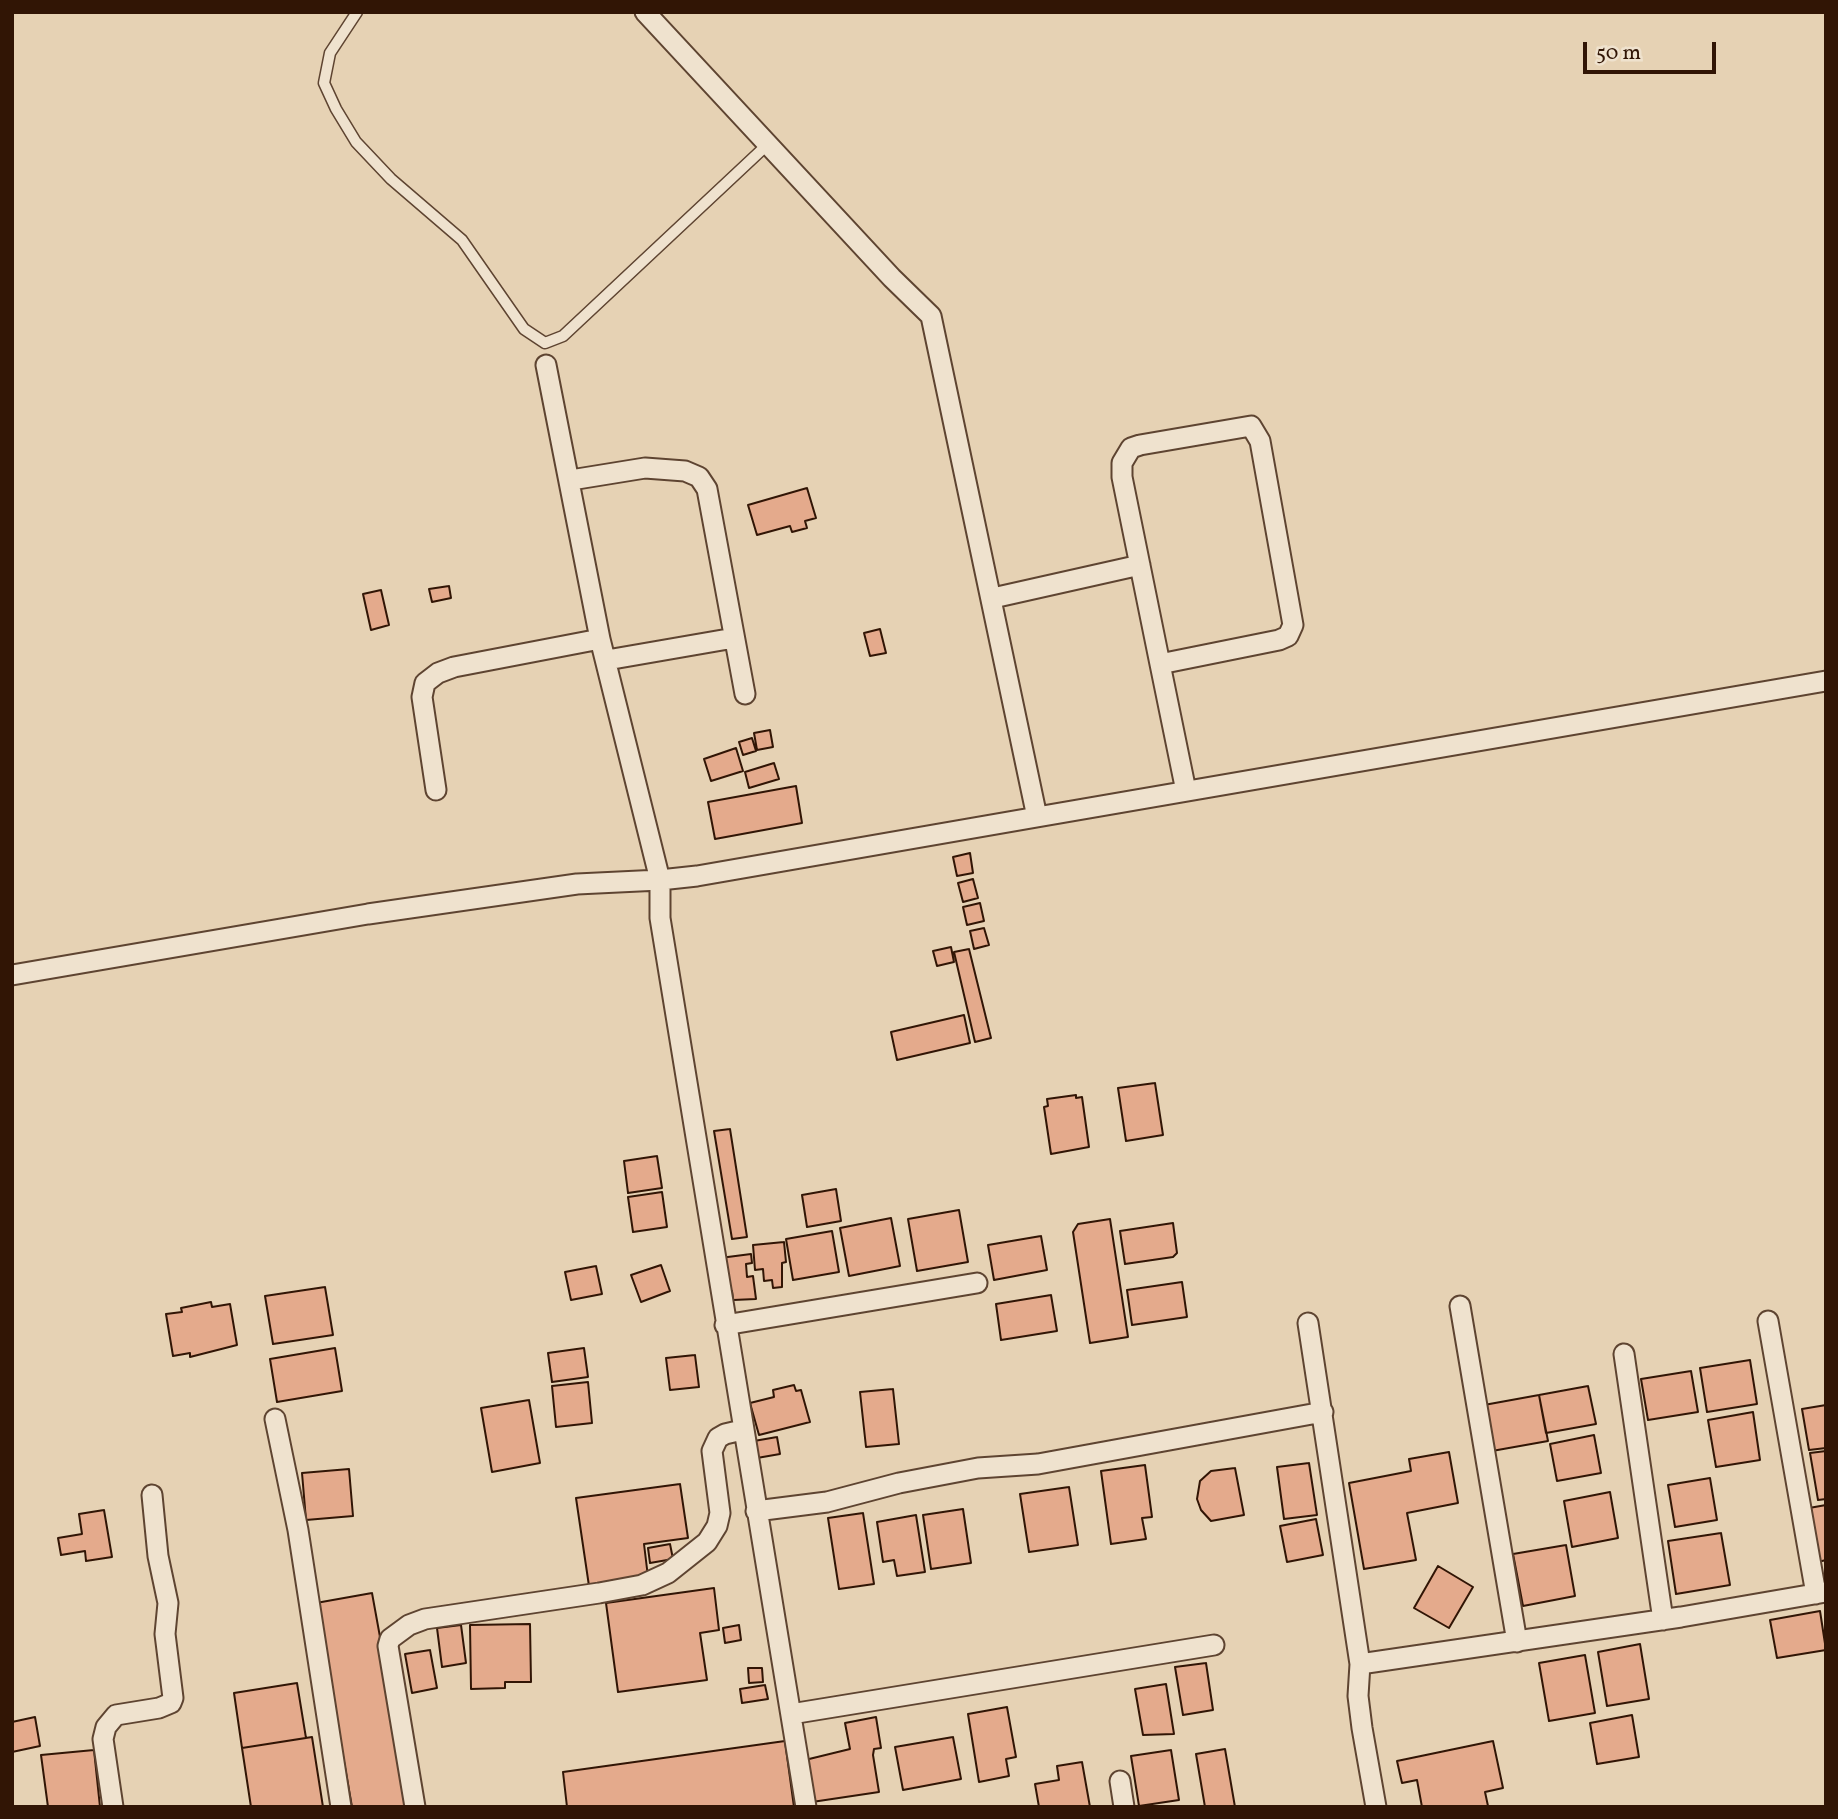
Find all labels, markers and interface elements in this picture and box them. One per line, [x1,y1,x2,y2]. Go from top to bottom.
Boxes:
scale bar [1586,28,1719,72]
text: 50 m [1596,39,1641,68]

